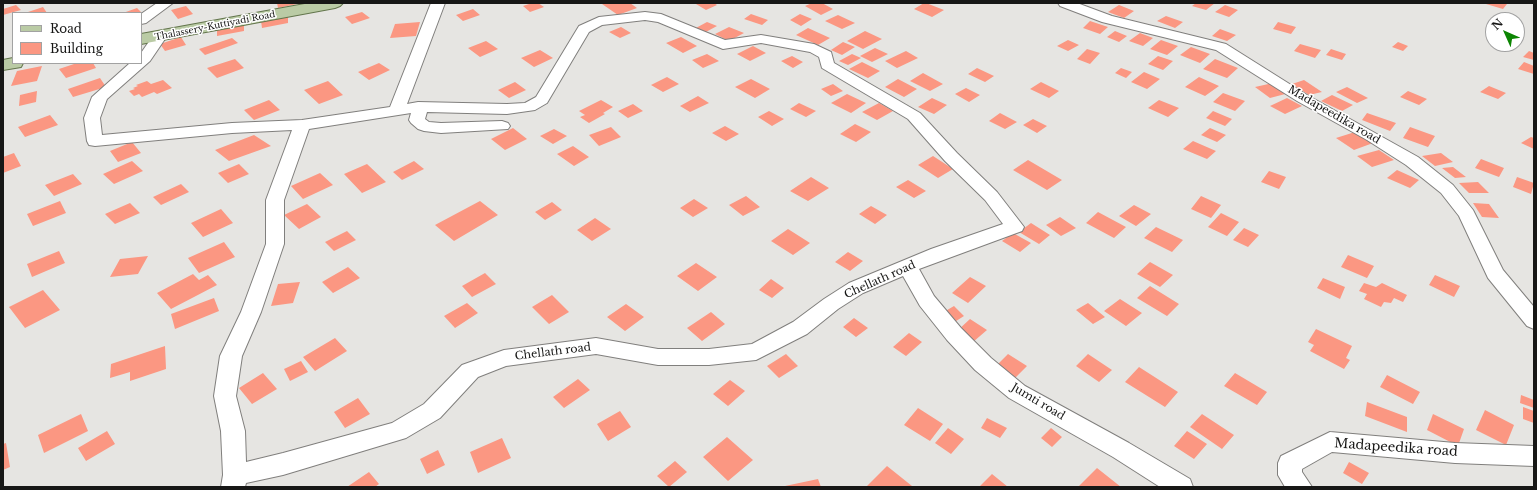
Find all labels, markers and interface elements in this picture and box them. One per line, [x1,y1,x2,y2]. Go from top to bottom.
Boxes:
street label: Thalassery-Kuttiyadi Road [154,9,276,43]
legend [12,12,142,64]
north arrow [1485,12,1525,52]
text: N [1489,16,1506,33]
text: Road [50,21,82,36]
text: Building [50,41,103,56]
street label: Madapeedika road [1285,83,1383,147]
street label: Chellath road [842,258,918,302]
street label: Chellath road [514,341,592,363]
street label: Jumti road [1009,381,1067,423]
street label: Madapeedika road [1334,436,1458,460]

